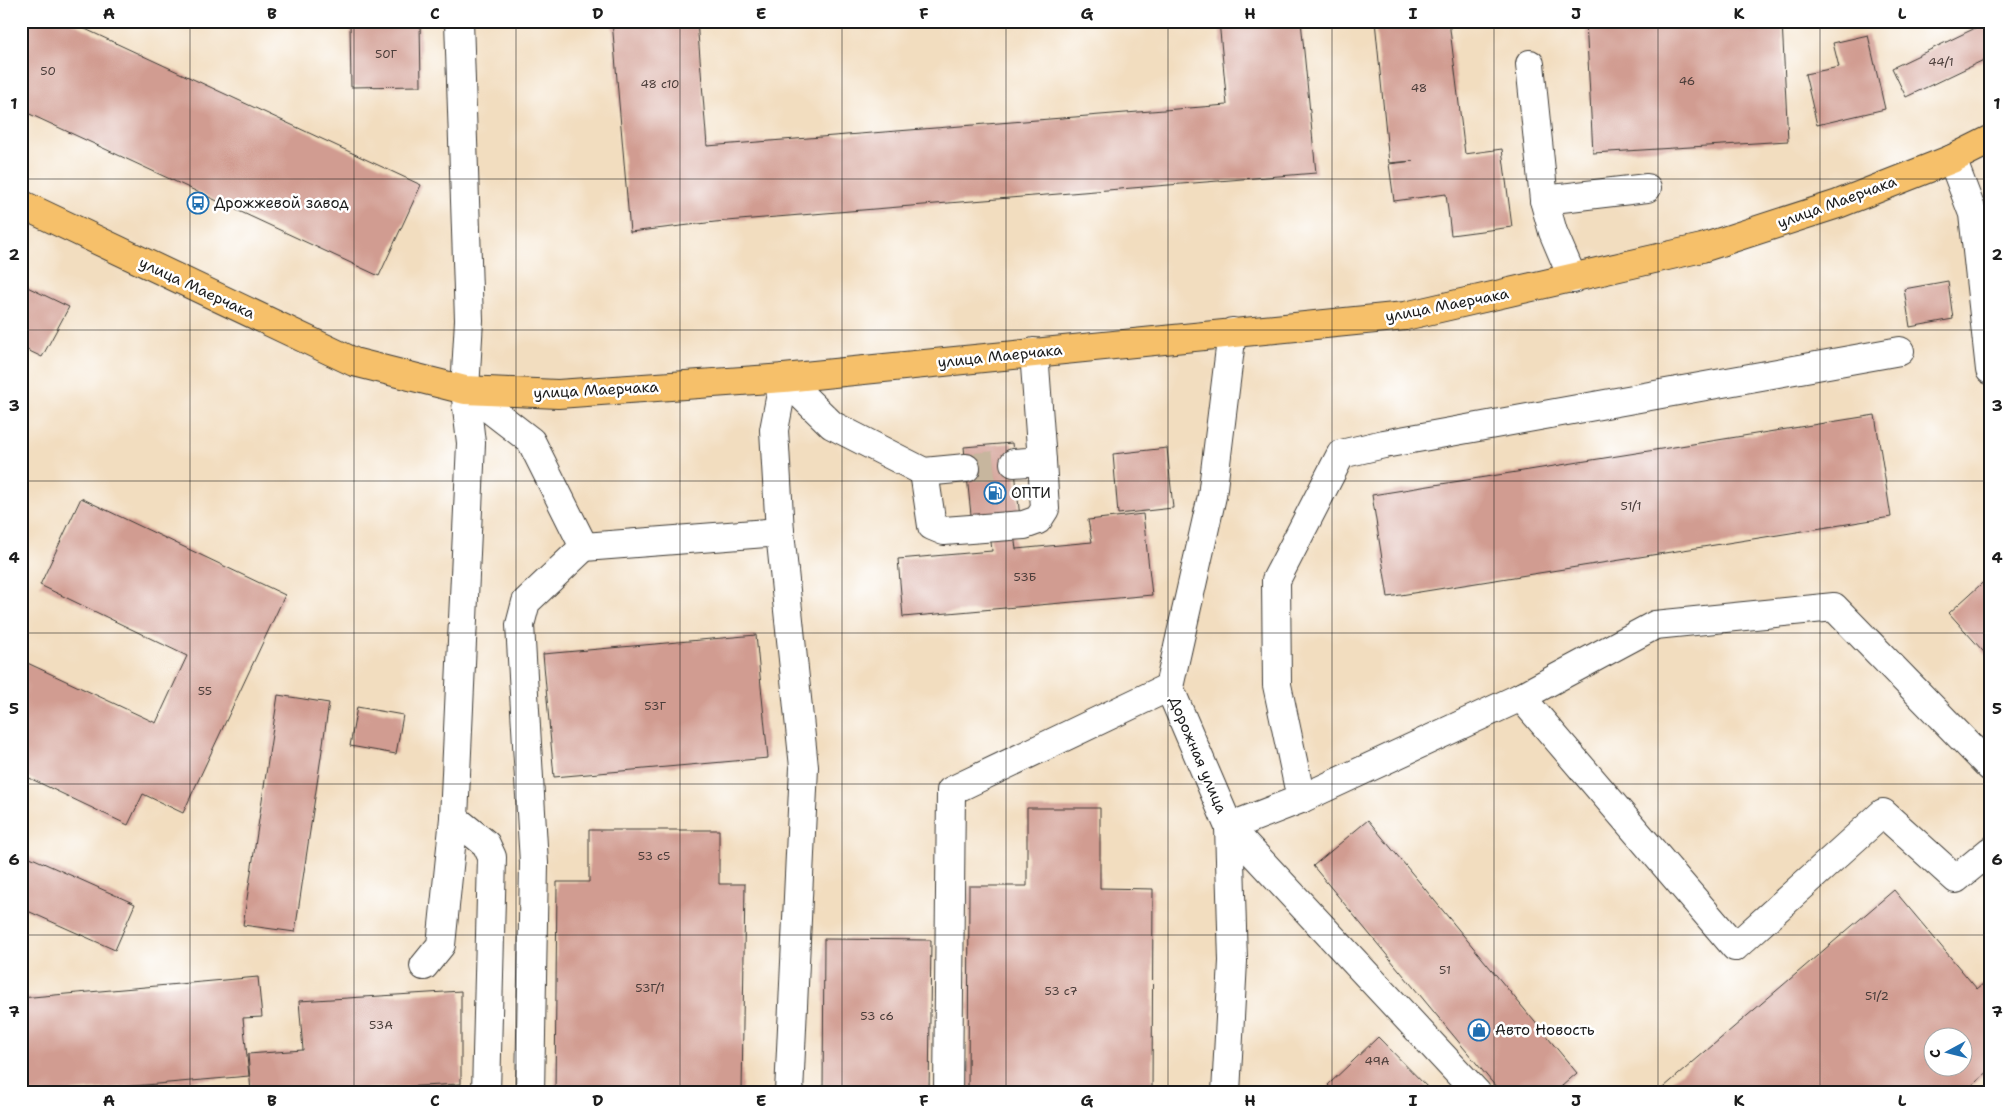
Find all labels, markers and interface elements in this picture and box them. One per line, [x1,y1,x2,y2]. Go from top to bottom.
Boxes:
text: A [103,3,115,24]
text: B [267,3,277,24]
text: C [430,3,440,24]
text: D [592,3,604,24]
text: E [756,3,766,24]
text: F [919,3,929,24]
text: G [1081,3,1094,24]
text: H [1244,3,1256,24]
text: I [1409,3,1418,24]
text: J [1571,3,1581,24]
text: K [1734,3,1745,24]
text: L [1898,3,1907,24]
house number: 50Г [375,46,398,62]
house number: 44/1 [1928,54,1954,70]
house number: 50 [40,63,56,79]
house number: 46 [1679,73,1695,89]
house number: 48 с10 [641,76,679,92]
house number: 48 [1411,80,1427,96]
text: 1 [10,93,18,114]
text: 1 [1993,93,2001,114]
street label: улица Маерчака [1775,171,1900,233]
bus stop icon: Дрожжевой завод [186,191,210,215]
place label: Дрожжевой завод [214,193,349,213]
text: 2 [8,244,20,265]
text: 2 [1991,244,2003,265]
street label: улица Маерчака [136,252,259,324]
street label: улица Маерчака [1384,283,1511,327]
street label: улица Маерчака [937,339,1064,373]
street label: улица Маерчака [533,377,660,403]
text: 3 [8,395,20,416]
text: 3 [1991,395,2003,416]
fuel station icon: ОПТИ [983,481,1007,505]
place label: ОПТИ [1011,483,1051,503]
house number: 51/1 [1621,498,1641,514]
text: 4 [8,547,20,568]
text: 4 [1991,547,2003,568]
house number: 53Б [1013,569,1037,585]
house number: 55 [198,683,212,699]
street label: Дорожная улица [1164,693,1232,817]
text: 5 [9,698,19,719]
house number: 53Г [644,698,666,714]
text: 5 [1992,698,2002,719]
house number: 53 с5 [638,848,670,864]
text: 6 [8,849,20,870]
text: 6 [1991,849,2003,870]
house number: 51 [1439,962,1451,978]
house number: 53Г/1 [635,980,665,996]
house number: 53 с7 [1044,983,1078,999]
house number: 51/2 [1865,988,1889,1004]
text: 7 [8,1001,20,1022]
text: 7 [1991,1001,2003,1022]
house number: 53 с6 [860,1008,894,1024]
house number: 53А [369,1017,393,1033]
shop icon: Авто Новость [1467,1018,1491,1042]
place label: Авто Новость [1495,1020,1595,1040]
north arrow [1924,1026,1974,1076]
text: С [1926,1048,1945,1059]
house number: 49А [1365,1053,1390,1069]
text: A [103,1090,115,1111]
text: B [267,1090,277,1111]
text: C [430,1090,440,1111]
text: D [592,1090,604,1111]
text: E [756,1090,766,1111]
text: F [919,1090,929,1111]
text: G [1081,1090,1094,1111]
text: H [1244,1090,1256,1111]
text: I [1409,1090,1418,1111]
text: J [1571,1090,1581,1111]
text: K [1734,1090,1745,1111]
text: L [1898,1090,1907,1111]

